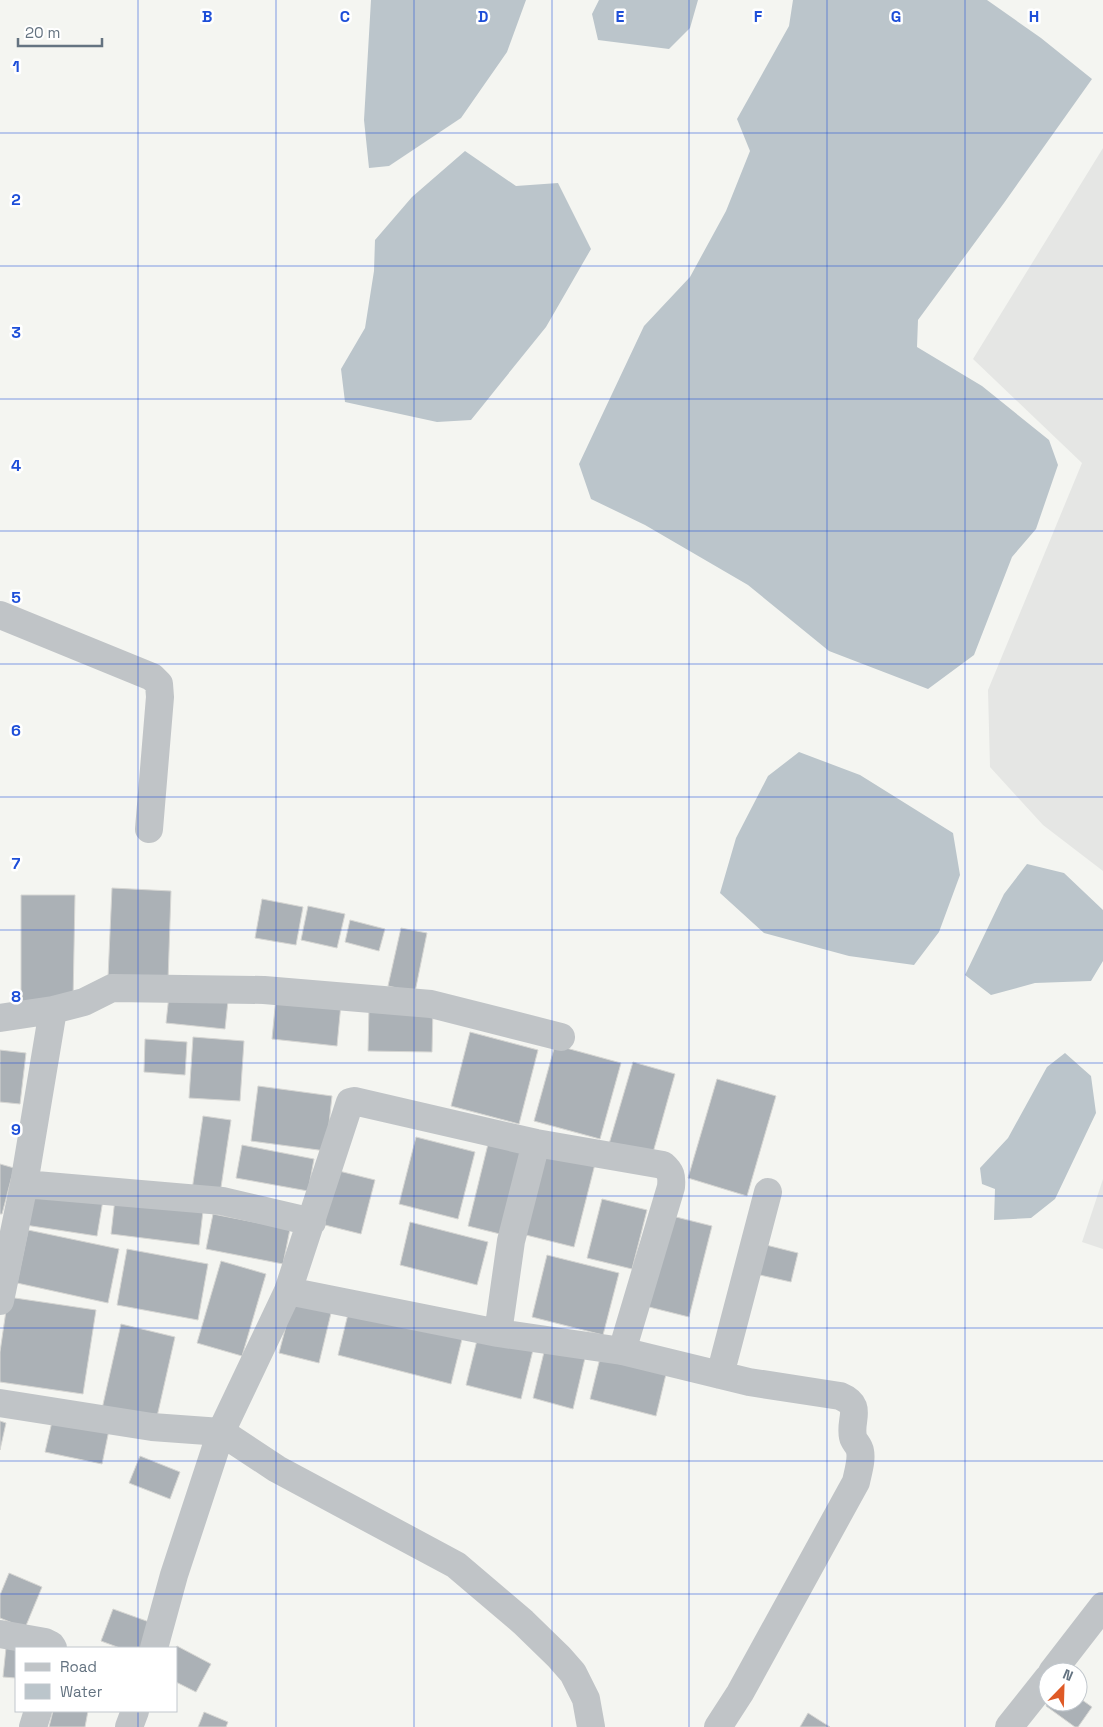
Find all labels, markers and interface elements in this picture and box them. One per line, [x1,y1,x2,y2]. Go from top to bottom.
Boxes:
text: B [202,6,212,27]
text: C [340,6,350,27]
text: D [478,6,488,27]
text: E [616,6,625,27]
text: F [754,6,763,27]
text: G [891,6,901,27]
text: H [1029,6,1039,27]
scale bar [18,15,101,47]
text: 20 m [25,23,60,42]
text: 1 [12,56,20,77]
text: 2 [11,189,21,210]
text: 3 [11,322,21,343]
text: 4 [11,455,21,476]
text: 5 [11,587,21,608]
text: 6 [11,720,21,741]
text: 7 [12,853,21,874]
text: 8 [11,986,21,1007]
text: 9 [11,1119,21,1140]
legend [15,1647,178,1712]
text: Road [60,1657,97,1676]
north arrow [1038,1662,1088,1712]
text: N [1060,1665,1076,1685]
text: Water [60,1682,103,1701]

